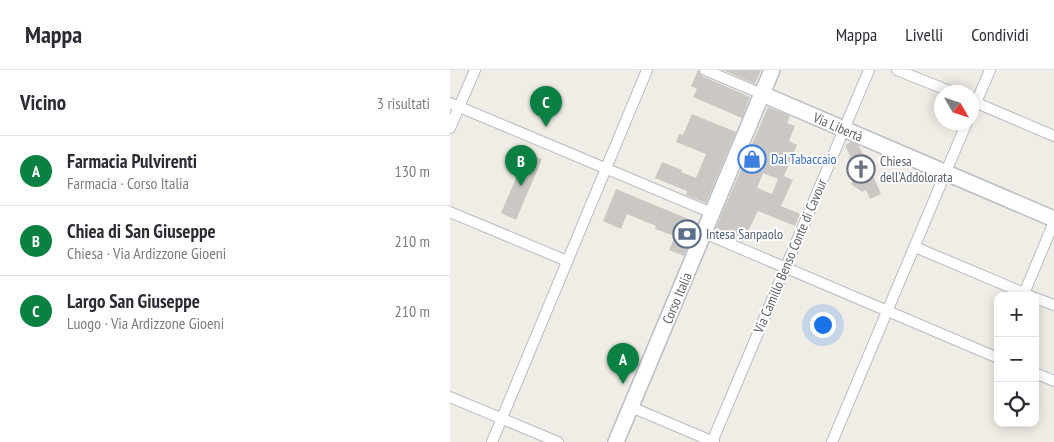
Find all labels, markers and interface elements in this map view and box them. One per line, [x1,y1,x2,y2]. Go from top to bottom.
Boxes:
text: Mappa [25,19,82,50]
text: Mappa [836,23,877,46]
text: Livelli [905,23,943,46]
text: Condividi [971,23,1029,46]
north arrow [934,85,979,130]
pin: C [530,86,562,127]
text: Vicino [20,89,66,116]
text: 3 risultati [377,93,430,113]
street label: Via Libertà [809,108,866,146]
shop icon: Dal Tabaccaio [737,144,767,174]
pin: B [505,145,537,186]
text: Farmacia Pulvirenti [67,149,197,173]
place label: Dal Tabaccaio [771,150,837,168]
place label: Chiesa dell'Addolorata [880,152,953,186]
church icon: Chiesa dell'Addolorata [846,154,876,184]
text: A [32,161,40,181]
text: 130 m [395,161,430,181]
text: Farmacia · Corso Italia [67,173,189,193]
street label: Via Camillo Benso Conte di Cavour [749,176,831,337]
text: Chiea di San Giuseppe [67,219,216,243]
bank icon: Intesa Sanpaolo [672,219,702,249]
place label: Intesa Sanpaolo [706,225,783,243]
text: B [32,231,40,251]
text: 210 m [395,231,430,251]
text: Chiesa · Via Ardizzone Gioeni [67,243,226,263]
street label: Corso Italia [658,270,696,326]
text: Largo San Giuseppe [67,289,200,313]
map controls [994,292,1039,427]
button: + [994,292,1039,337]
text: C [32,301,40,321]
text: 210 m [395,301,430,321]
your location [810,312,836,338]
text: Luogo · Via Ardizzone Gioeni [67,313,224,333]
button: − [994,337,1039,382]
pin: A [607,343,639,384]
button: locate [994,382,1039,427]

